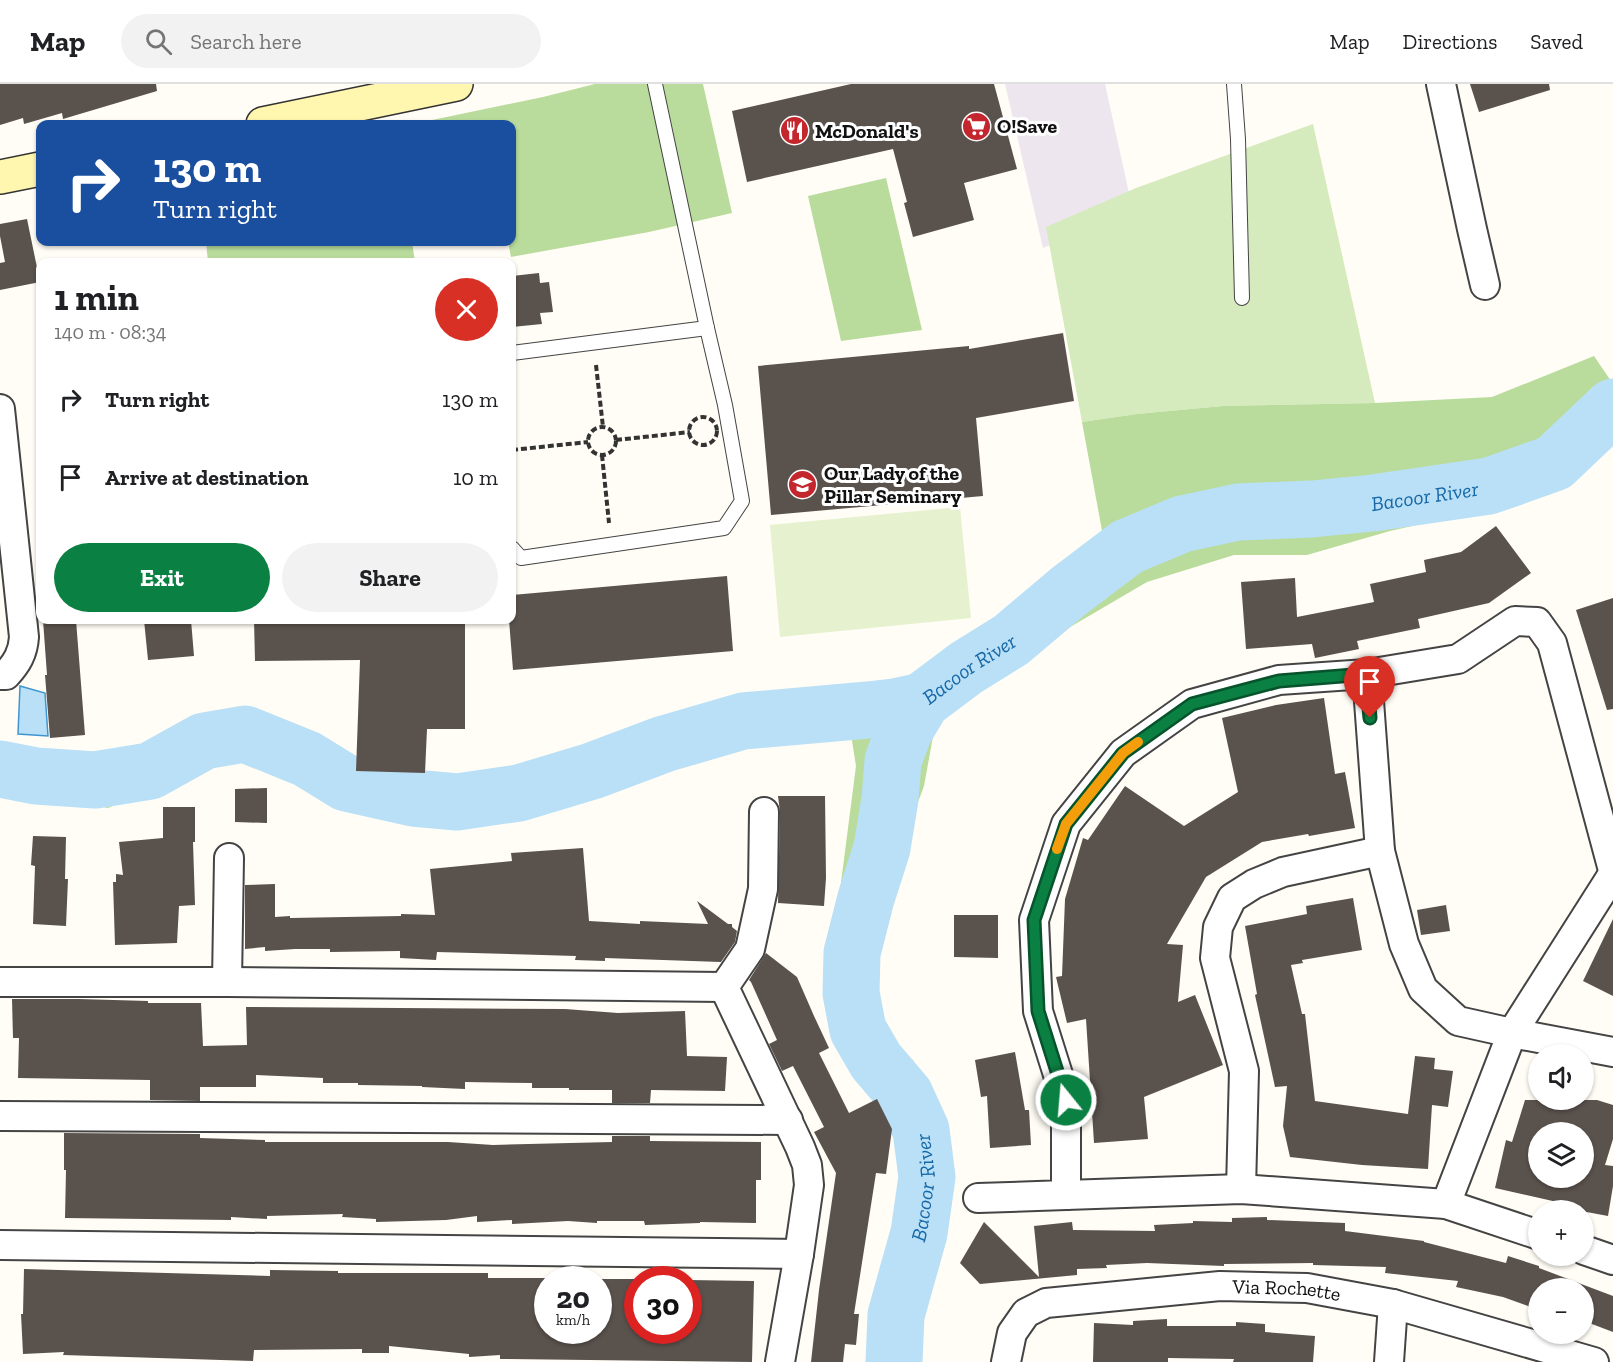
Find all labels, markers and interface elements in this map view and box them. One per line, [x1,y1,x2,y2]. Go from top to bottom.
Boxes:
search box [121,14,541,68]
text: Map [30,25,85,58]
icon: search [142,25,175,58]
text: Search here [190,28,302,55]
text: Map [1330,29,1370,54]
text: Directions [1403,29,1497,54]
text: Saved [1530,29,1583,54]
supermarket icon: O!Save [960,110,992,142]
place label: O!Save [997,114,1058,138]
restaurant icon: McDonald's [778,115,810,147]
place label: McDonald's [815,119,919,143]
text: 130 m [153,142,261,193]
icon: right [54,144,132,222]
text: Turn right [153,193,277,225]
text: 1 min [54,276,139,319]
button: close [435,278,498,341]
text: 140 m · 08:34 [54,320,167,344]
icon: right [54,383,87,416]
text: Turn right [105,386,209,413]
text: 130 m [442,386,498,413]
icon: arrive [54,461,87,494]
place label: Our Lady of the Pillar Seminary [824,461,962,508]
text: Arrive at destination [105,464,308,491]
text: 10 m [453,464,498,491]
school or university icon: Our Lady of the Pillar Seminary [787,469,819,501]
water label: Bacoor River [1369,475,1481,516]
button: Exit [54,543,270,612]
button: Share [282,543,498,612]
water label: Bacoor River [917,627,1021,709]
pin [1344,656,1395,718]
icon: arrive [1353,665,1386,698]
map controls [1528,1044,1594,1344]
button: sound [1528,1044,1594,1110]
position arrow [1034,1068,1098,1132]
button: layers [1528,1122,1594,1188]
water label: Bacoor River [905,1132,939,1244]
button: + [1528,1200,1594,1266]
speed limit sign: 30 [624,1266,702,1344]
street label: Via Rochette [1231,1274,1343,1306]
button: − [1528,1278,1594,1344]
text: 20 [556,1280,590,1316]
text: km/h [556,1311,590,1329]

